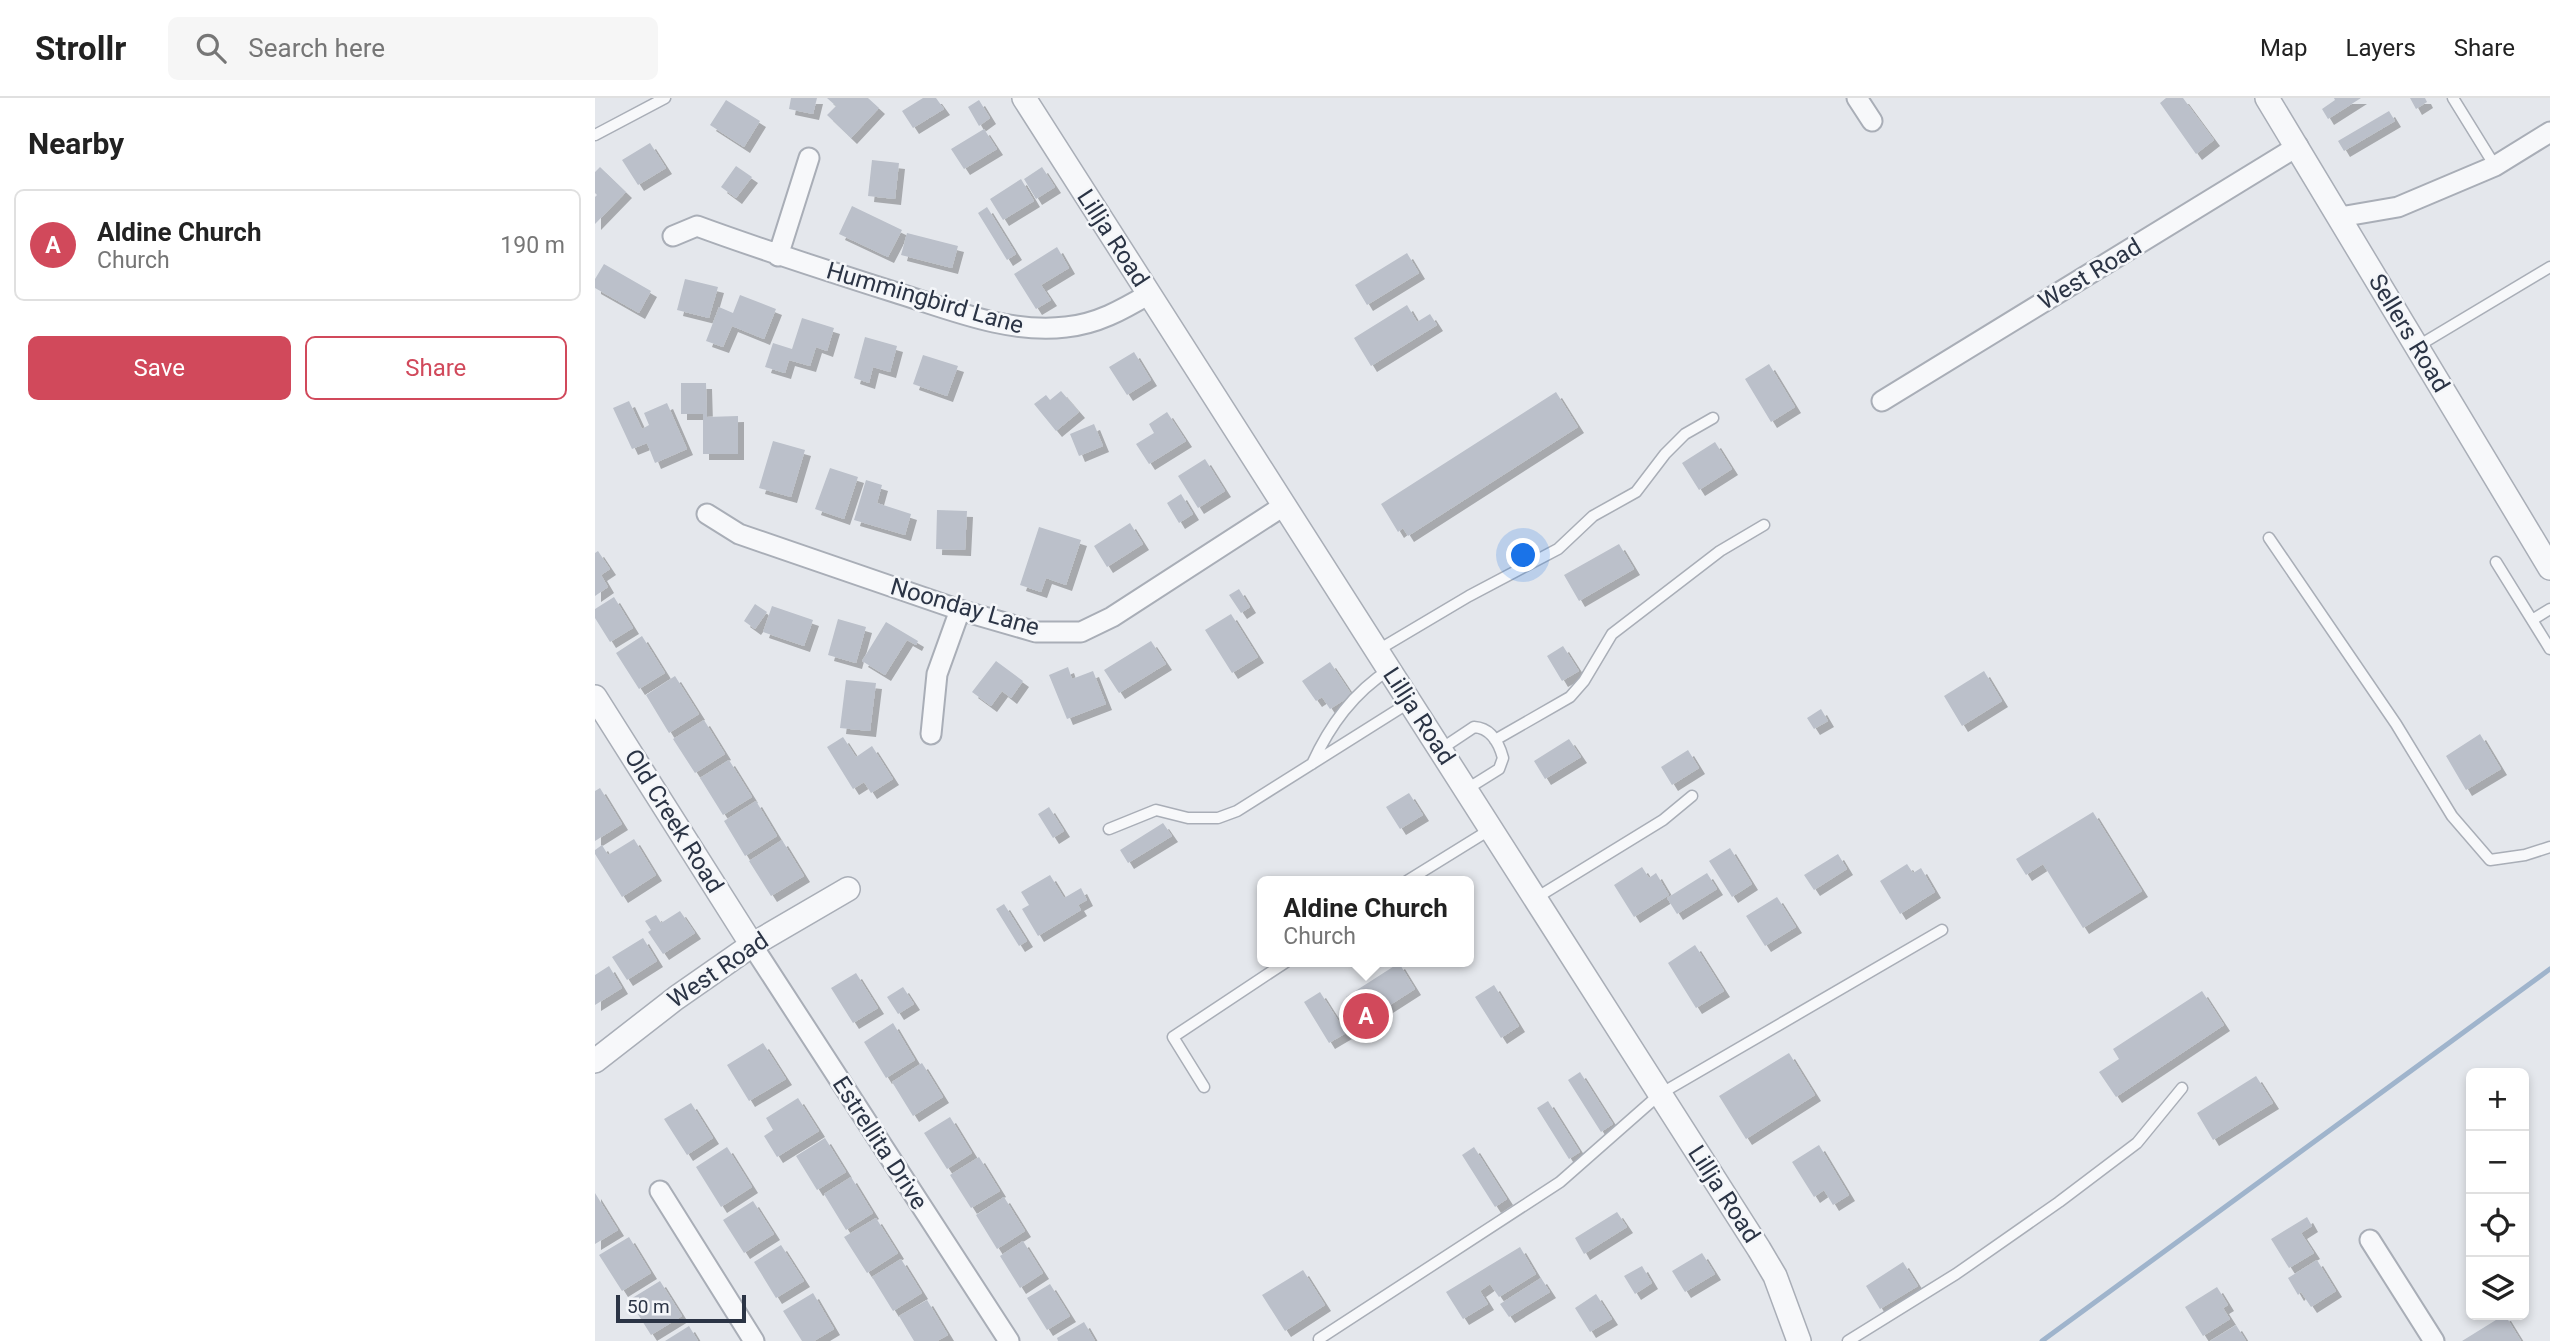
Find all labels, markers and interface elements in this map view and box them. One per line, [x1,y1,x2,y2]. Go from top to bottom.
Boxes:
search box [168,17,658,80]
text: Strollr [35,29,126,68]
icon: search [192,29,230,67]
text: Search here [248,33,385,63]
text: Map [2260,34,2308,62]
text: Layers [2346,34,2416,62]
text: Share [2454,34,2515,62]
text: Nearby [28,126,124,161]
street label: Lillja Road [1071,184,1155,292]
text: Aldine Church [97,217,261,247]
text: A [45,232,61,259]
text: 190 m [500,232,565,259]
street label: West Road [2034,232,2146,316]
text: Church [97,247,170,274]
street label: Hummingbird Lane [823,256,1027,340]
street label: Sellers Road [2363,269,2455,397]
button: Save [28,336,291,400]
button: Share [305,336,567,400]
your location [1506,538,1540,572]
street label: Noonday Lane [887,572,1043,642]
street label: Lillja Road [1377,662,1461,770]
street label: Old Creek Road [619,744,729,898]
popup [1257,876,1474,967]
text: Aldine Church [1283,893,1448,923]
text: Church [1283,923,1356,950]
street label: West Road [663,926,773,1014]
pin: A [1343,990,1389,1042]
map controls [2466,1068,2529,1320]
button: + [2466,1068,2529,1131]
street label: Estrellita Drive [827,1071,933,1215]
button: − [2466,1131,2529,1194]
street label: Lillja Road [1682,1140,1766,1248]
button: locate [2466,1194,2529,1257]
button: layers [2466,1257,2529,1320]
scale bar [616,1292,745,1324]
text: 50 m [627,1295,670,1318]

